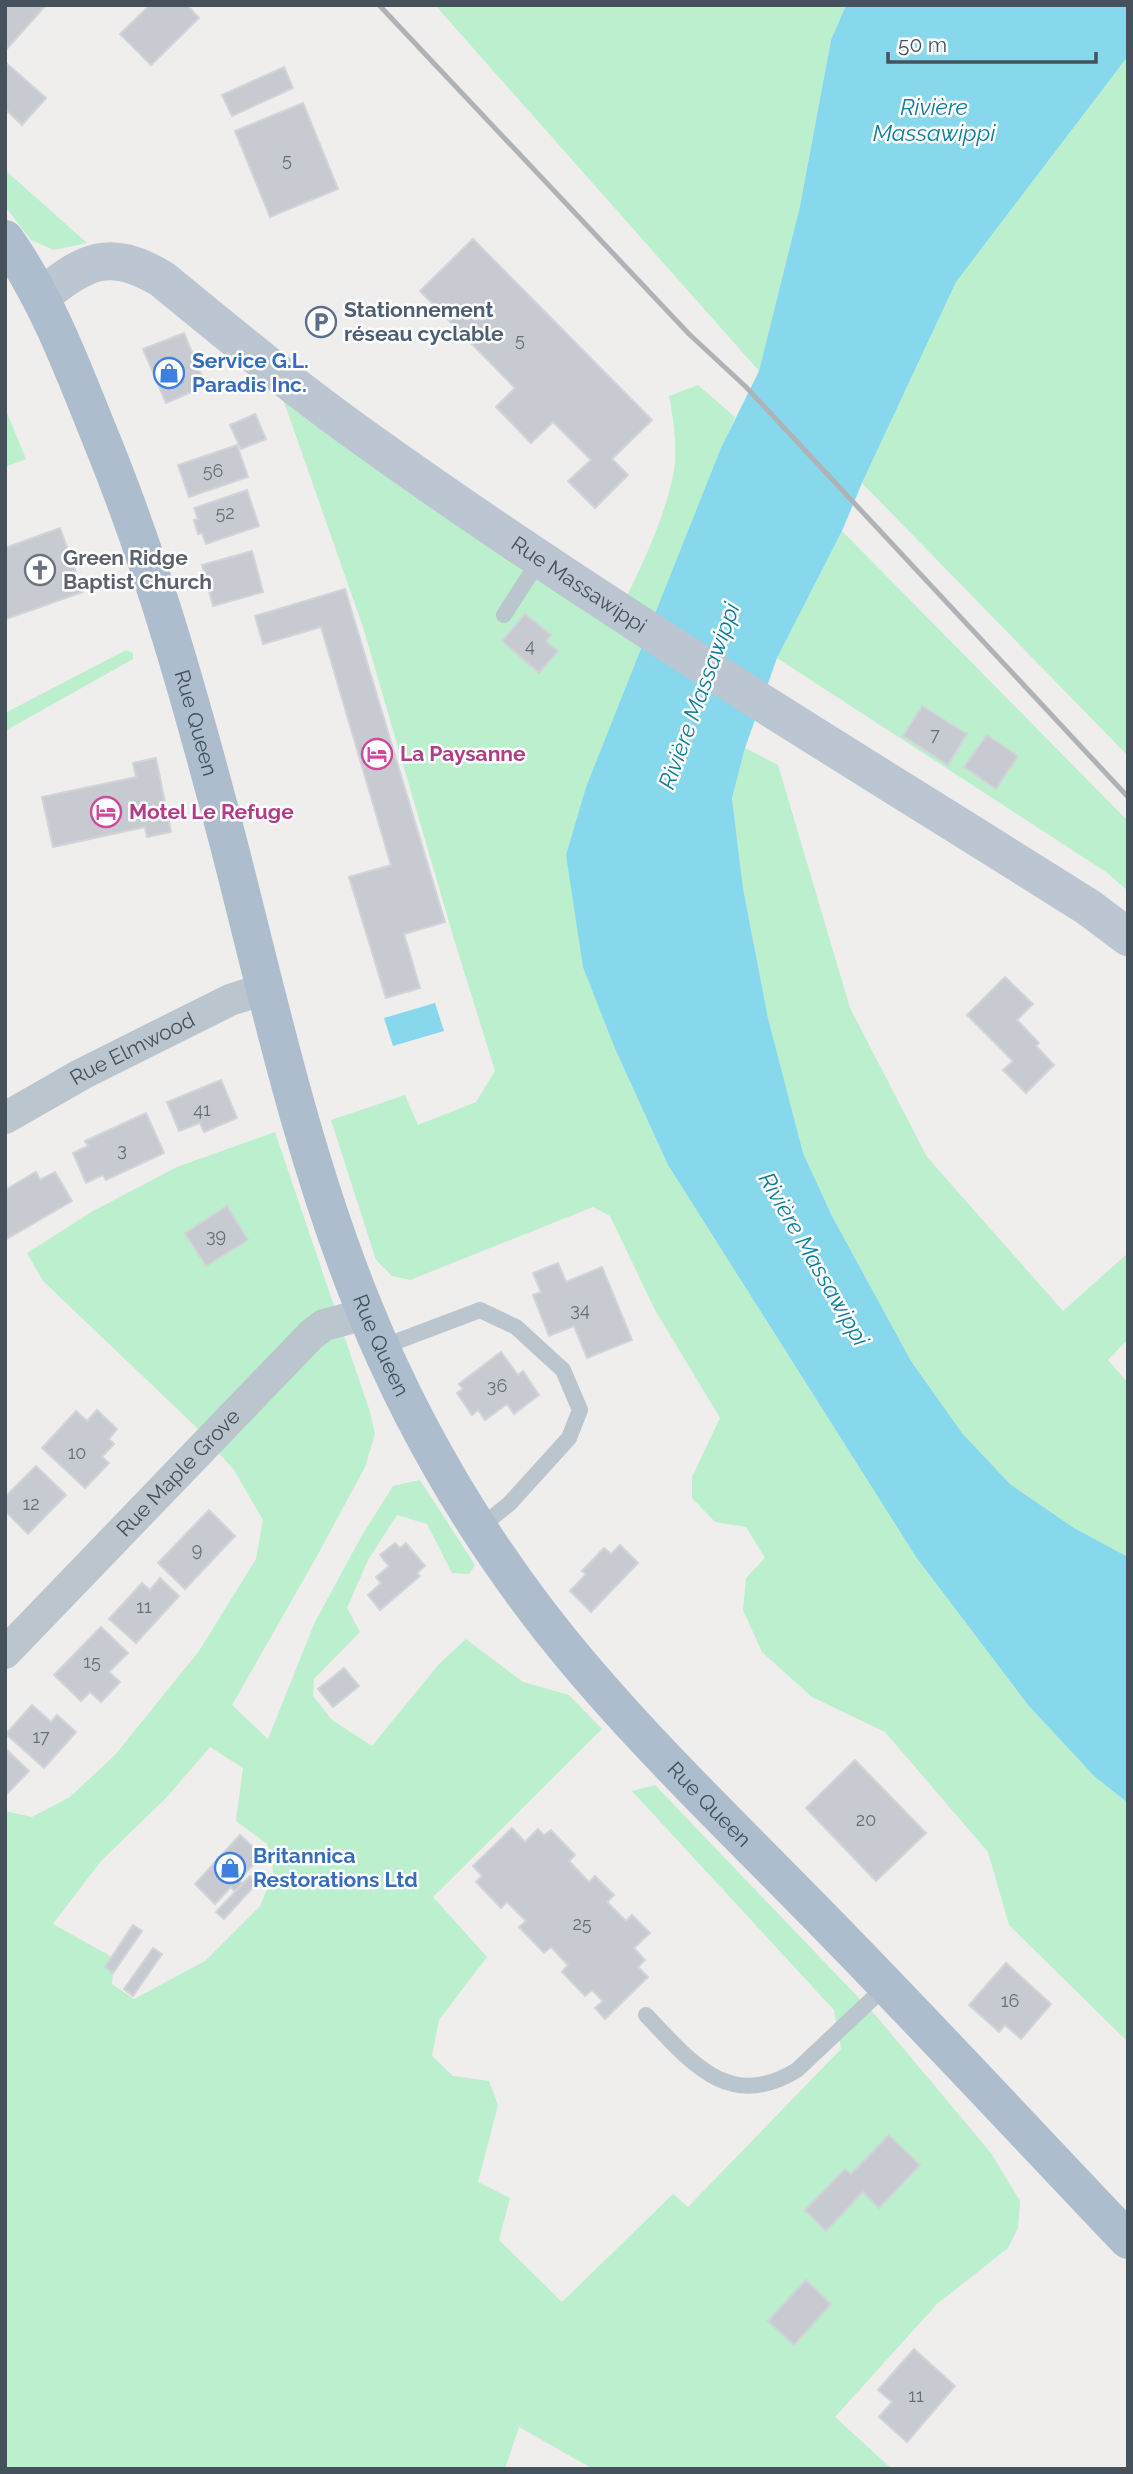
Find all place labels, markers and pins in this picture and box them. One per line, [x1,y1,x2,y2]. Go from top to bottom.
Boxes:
place label: Stationnement réseau cyclable [344,297,504,346]
parking icon: Stationnement réseau cyclable [304,305,338,339]
place label: Service G.L. Paradis Inc. [192,348,309,397]
shop icon: Service G.L. Paradis Inc. [152,356,186,390]
place label: Green Ridge Baptist Church [63,545,212,594]
church icon: Green Ridge Baptist Church [23,553,57,587]
hotel icon: La Paysanne [360,737,394,771]
place label: La Paysanne [400,741,526,766]
hotel icon: Motel Le Refuge [89,795,123,829]
place label: Motel Le Refuge [129,799,294,824]
place label: Britannica Restorations Ltd [253,1843,418,1892]
shop icon: Britannica Restorations Ltd [213,1851,247,1885]

